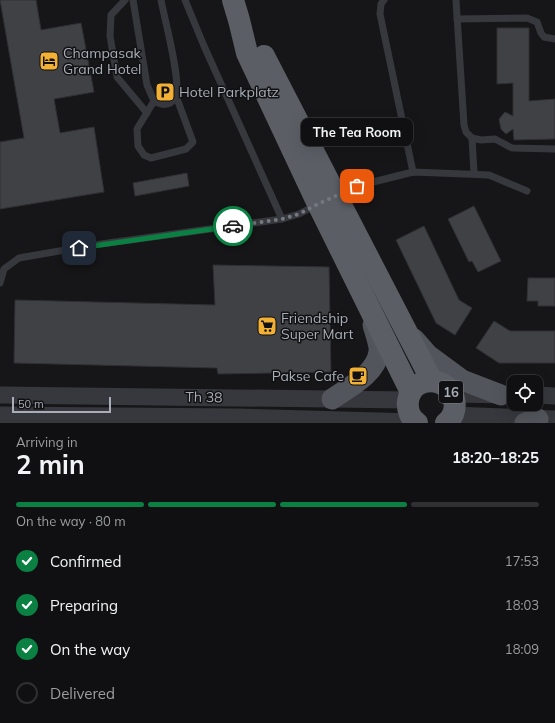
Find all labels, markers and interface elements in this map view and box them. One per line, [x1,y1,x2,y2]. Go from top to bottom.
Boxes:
place label: Champasak Grand Hotel [63,44,142,78]
hotel icon: Champasak Grand Hotel [38,50,60,72]
parking icon: Hotel Parkplatz [154,81,176,103]
place label: Hotel Parkplatz [179,83,279,101]
callout: The Tea Room [301,118,413,146]
text: The Tea Room [313,124,401,140]
pin [340,169,374,203]
icon: bag [346,175,368,197]
courier [213,206,253,246]
icon: car [222,215,244,237]
pin [62,231,96,265]
icon: home [68,237,90,259]
place label: Friendship Super Mart [281,309,353,343]
supermarket icon: Friendship Super Mart [256,315,278,337]
cafe icon: Pakse Cafe [347,365,369,387]
place label: Pakse Cafe [272,367,344,385]
map controls [507,375,543,411]
button: locate [507,375,543,411]
road number: 16 [439,381,463,403]
street label: Th 38 [185,388,223,406]
scale bar [12,395,111,414]
text: 50 m [18,397,44,411]
text: Arriving in [16,434,78,450]
text: 2 min [16,448,85,481]
text: 18:20–18:25 [452,448,539,467]
text: On the way · 80 m [16,513,126,529]
icon: check [16,550,38,572]
text: Confirmed [50,552,121,571]
text: 17:53 [505,553,539,569]
icon: check [16,594,38,616]
text: Preparing [50,596,118,615]
text: 18:03 [505,597,539,613]
icon: check [16,638,38,660]
text: On the way [50,640,130,659]
text: 18:09 [505,641,539,657]
text: Delivered [50,684,115,703]

